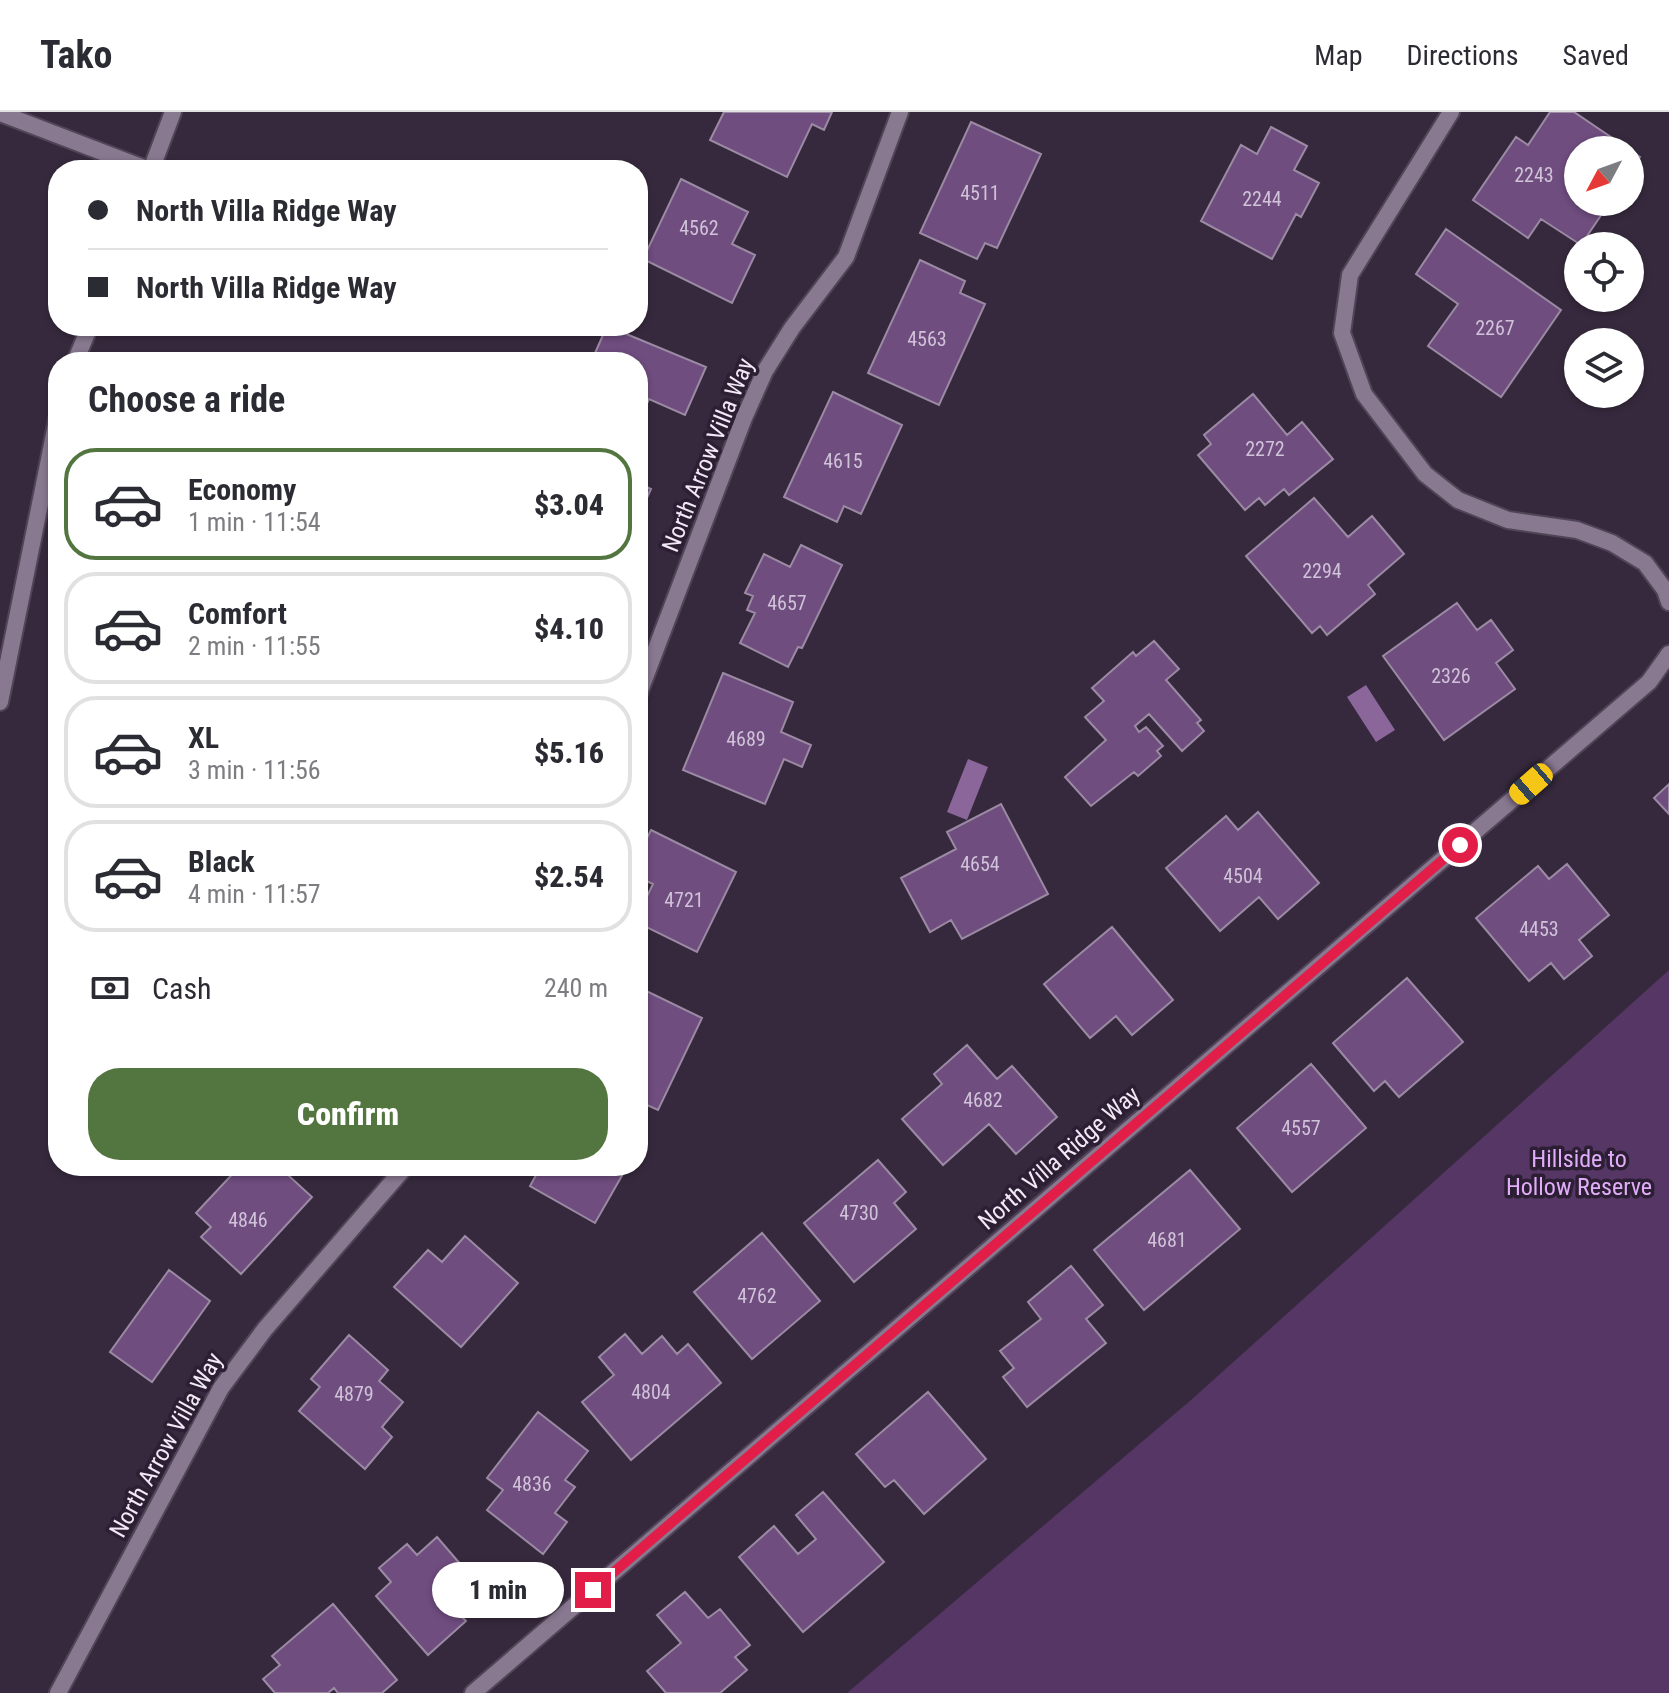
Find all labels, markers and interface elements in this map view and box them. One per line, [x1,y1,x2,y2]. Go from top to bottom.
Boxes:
text: Tako [40,33,113,77]
text: Map [1314,39,1363,72]
text: Directions [1407,39,1518,72]
text: Saved [1562,39,1629,72]
north arrow [1564,136,1644,216]
map controls [1564,136,1644,408]
house number: 2243 [1514,163,1554,187]
house number: 4511 [960,181,1000,205]
house number: 2244 [1242,187,1282,211]
text: North Villa Ridge Way [136,193,397,228]
house number: 4562 [679,216,719,240]
button: locate [1564,232,1644,312]
text: North Villa Ridge Way [136,270,397,305]
house number: 2267 [1475,316,1515,340]
house number: 4563 [907,327,947,351]
button: layers [1564,328,1644,408]
street label: North Arrow Villa Way [656,354,760,556]
text: Choose a ride [88,379,285,421]
house number: 2272 [1245,437,1285,461]
house number: 4615 [823,449,863,473]
icon: car [92,468,164,540]
text: Economy [188,472,296,507]
text: $3.04 [534,487,604,522]
text: 1 min · 11:54 [188,507,321,537]
house number: 2294 [1302,559,1342,583]
house number: 4657 [767,591,807,615]
icon: car [92,592,164,664]
text: Comfort [188,596,287,631]
text: $4.10 [534,611,604,646]
text: 2 min · 11:55 [188,631,321,661]
house number: 2326 [1431,664,1471,688]
icon: car [92,716,164,788]
text: XL [188,720,219,755]
house number: 4689 [726,727,766,751]
text: $5.16 [534,735,604,770]
text: 3 min · 11:56 [188,755,321,785]
car [1505,759,1557,809]
route start [1442,827,1478,863]
icon: car [92,840,164,912]
text: Black [188,844,255,879]
house number: 4654 [960,852,1000,876]
text: $2.54 [534,859,604,894]
house number: 4504 [1223,864,1263,888]
text: 4 min · 11:57 [188,879,321,909]
house number: 4721 [664,888,704,912]
house number: 4453 [1519,917,1559,941]
icon: cash [88,966,132,1010]
text: Cash [152,971,212,1006]
text: 240 m [544,973,608,1003]
button: Confirm [88,1068,608,1160]
street label: North Villa Ridge Way [973,1081,1145,1235]
house number: 4682 [963,1088,1003,1112]
house number: 4557 [1281,1116,1321,1140]
park label: Hillside to Hollow Reserve [1506,1145,1652,1201]
house number: 4730 [839,1201,879,1225]
house number: 4846 [228,1208,268,1232]
house number: 4681 [1147,1228,1187,1252]
house number: 4762 [737,1284,777,1308]
street label: North Arrow Villa Way [104,1348,228,1542]
house number: 4804 [631,1380,671,1404]
house number: 4879 [334,1382,374,1406]
house number: 4836 [512,1472,552,1496]
callout: 1 min [433,1562,565,1618]
route end [575,1572,611,1608]
text: 1 min [469,1575,527,1605]

